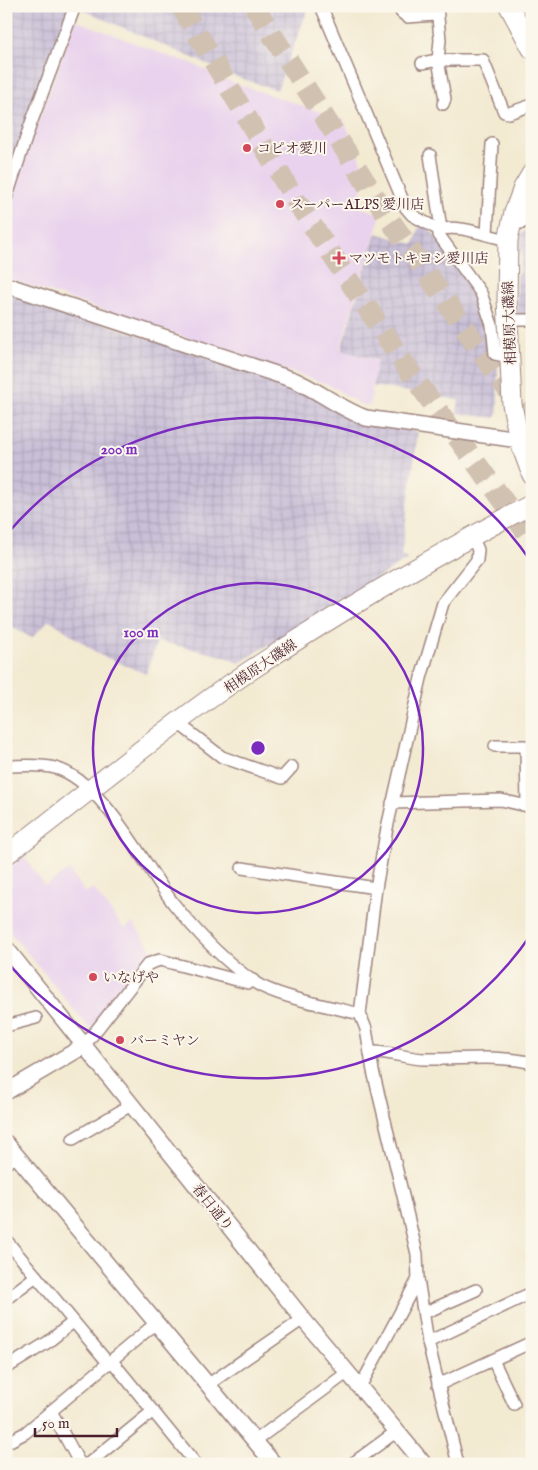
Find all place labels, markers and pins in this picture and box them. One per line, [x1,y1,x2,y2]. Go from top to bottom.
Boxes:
place label: コピオ愛川 [257,140,327,158]
marker: コピオ愛川 [241,142,253,154]
place label: スーパーALPS 愛川店 [290,196,424,214]
marker: スーパーALPS 愛川店 [274,198,286,210]
place label: マツモトキヨシ愛川店 [349,250,489,268]
marker: マツモトキヨシ愛川店 [333,252,345,264]
centre of rings [249,739,267,757]
place label: いなげや [103,969,159,987]
marker: いなげや [87,971,99,983]
place label: バーミヤン [130,1032,200,1050]
marker: バーミヤン [114,1034,126,1046]

